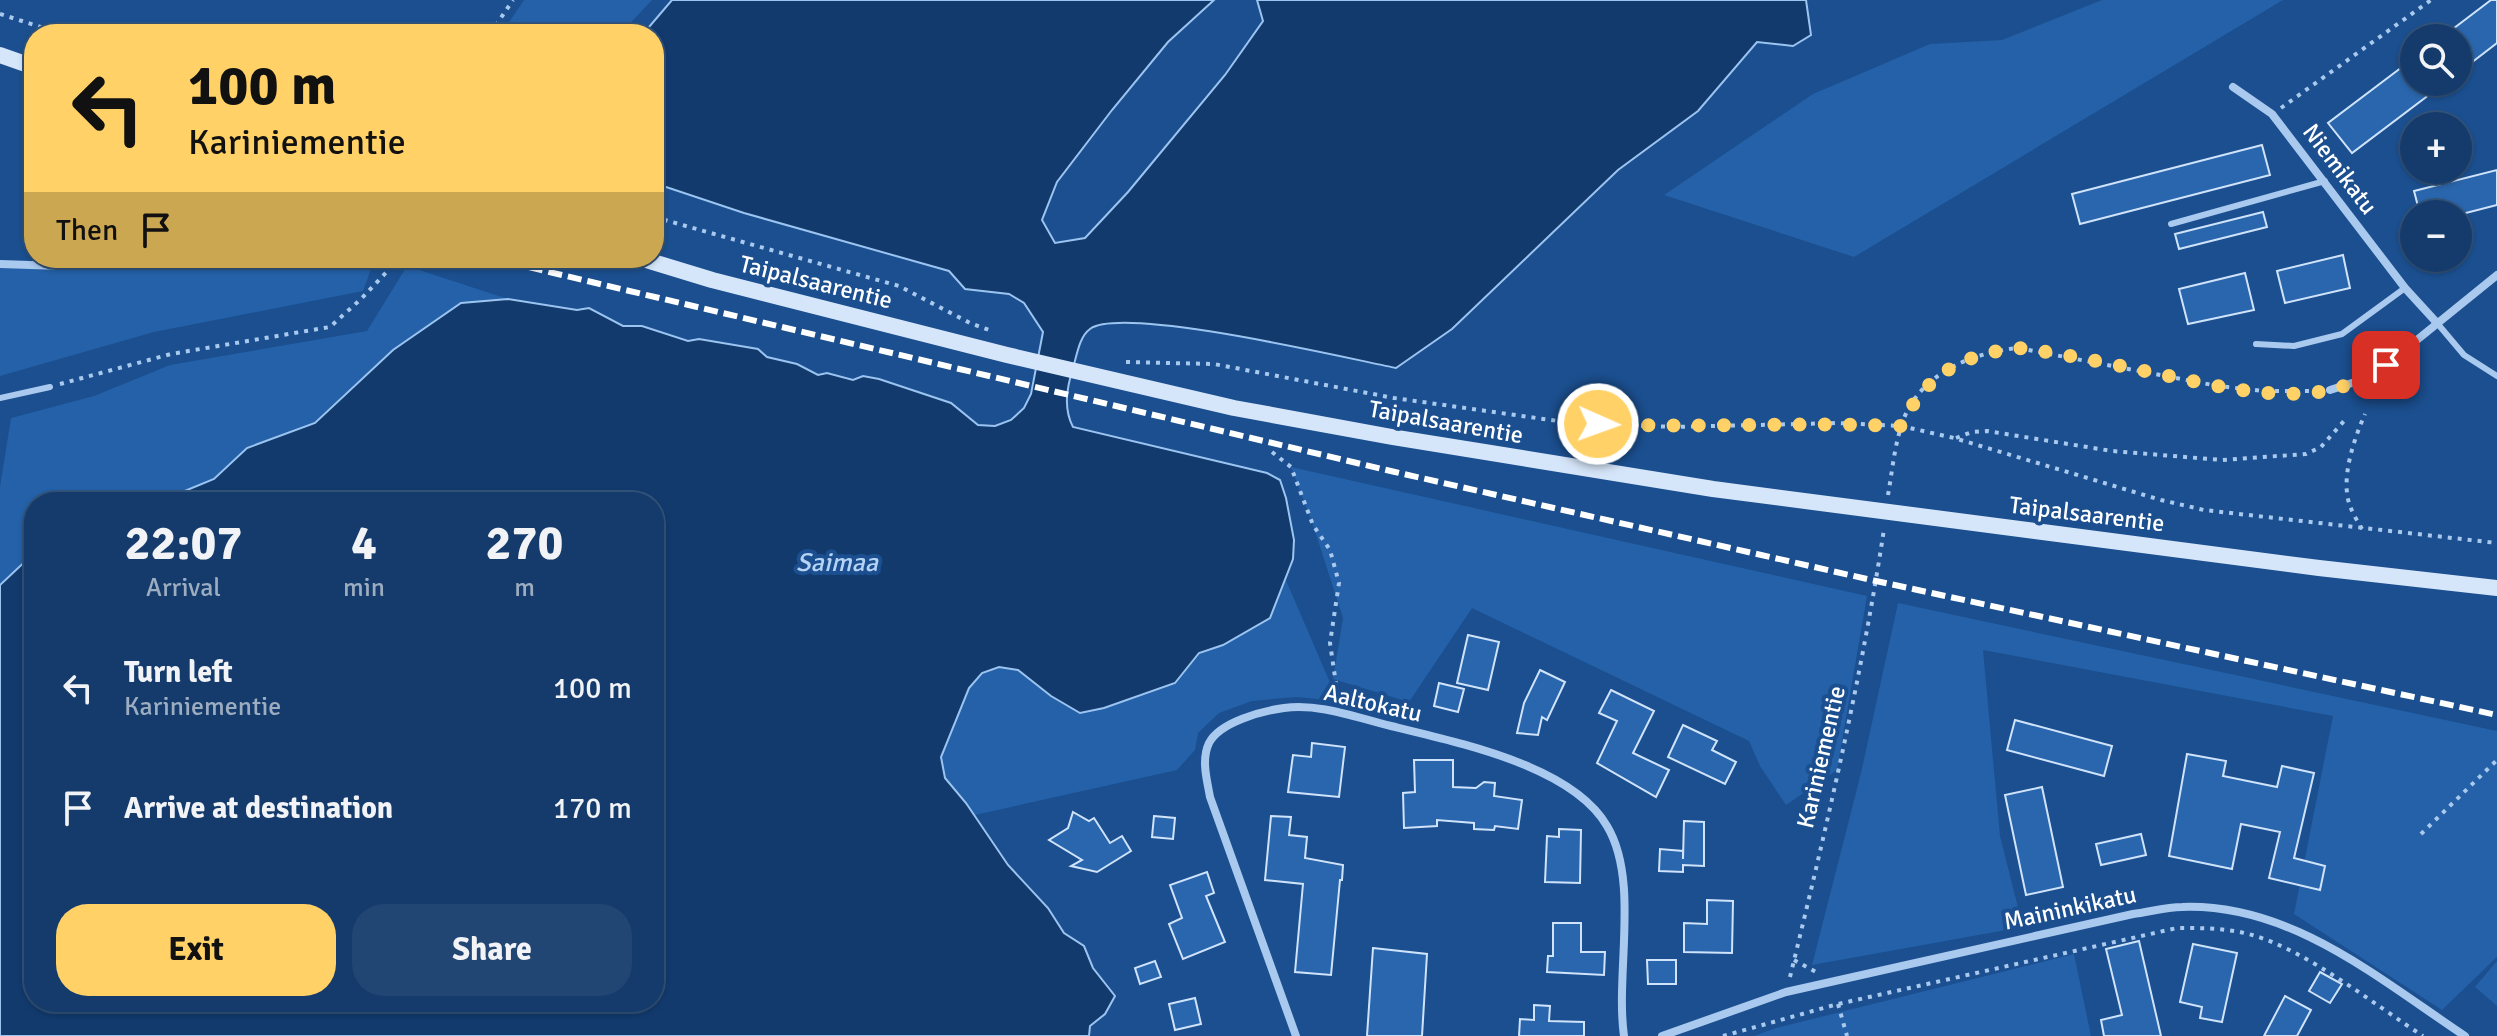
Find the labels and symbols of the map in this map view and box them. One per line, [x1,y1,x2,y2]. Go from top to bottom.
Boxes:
street label: Niemikatu [2296,118,2384,220]
street label: Taipalsaarentie [737,249,895,315]
pin [2352,331,2420,399]
position arrow [1556,382,1640,466]
street label: Taipalsaarentie [1367,394,1525,450]
street label: Taipalsaarentie [2008,490,2166,538]
water label: Saimaa [796,547,879,579]
street label: Aaltokatu [1321,677,1425,729]
street label: Kariniementie [1790,683,1852,831]
street label: Maininkikatu [2001,879,2139,937]

